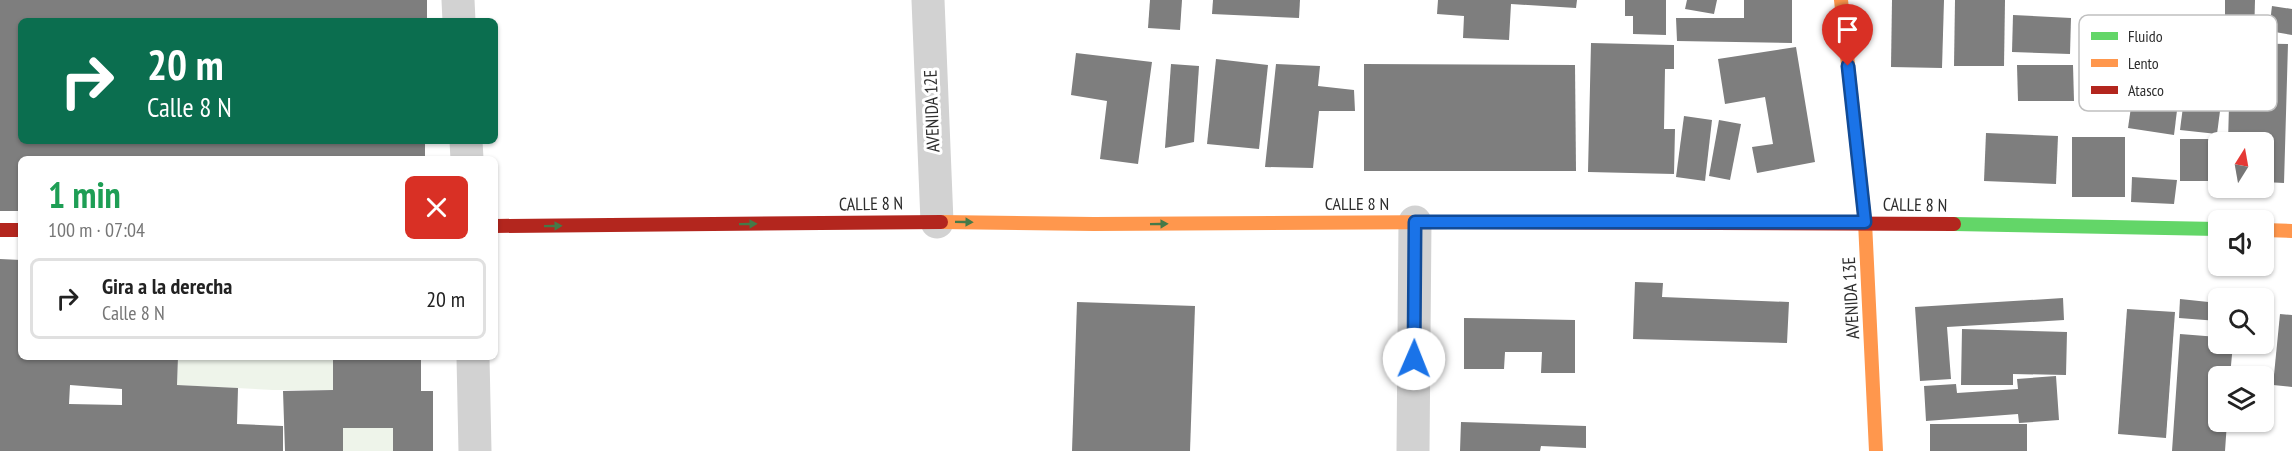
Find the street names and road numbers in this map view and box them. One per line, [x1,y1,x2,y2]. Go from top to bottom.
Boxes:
street label: AVENIDA 12E [919,69,944,153]
street label: CALLE 8 N [839,191,903,216]
street label: CALLE 8 N [1325,192,1389,215]
street label: CALLE 8 N [1883,192,1947,217]
street label: AVENIDA 13E [1837,256,1864,340]

